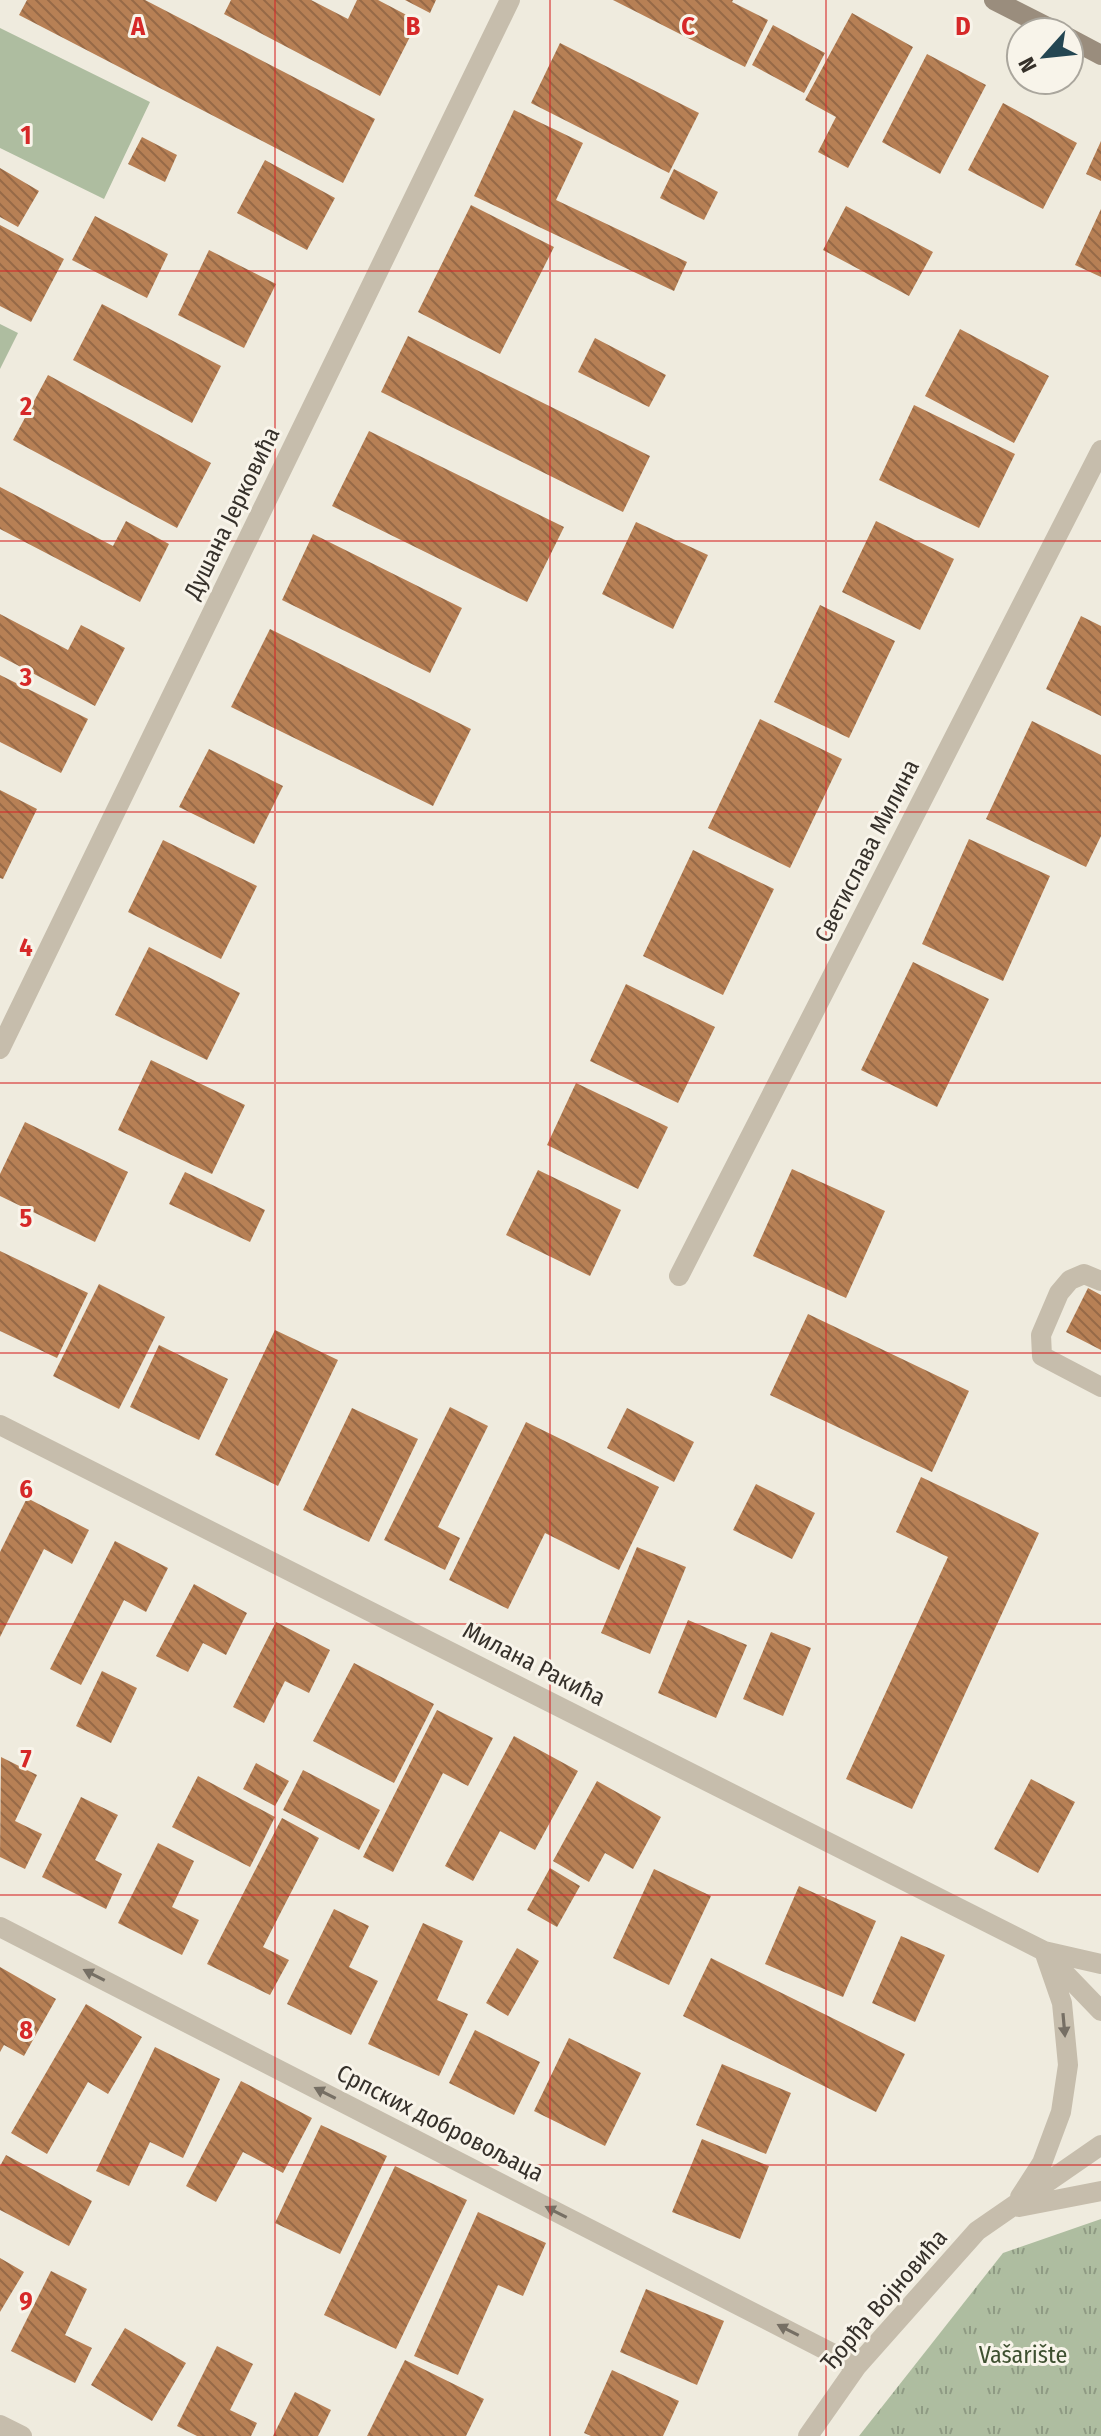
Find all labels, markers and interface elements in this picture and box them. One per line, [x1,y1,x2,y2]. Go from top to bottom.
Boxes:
text: A [130,11,146,42]
text: B [406,11,421,42]
text: C [681,11,695,42]
text: D [955,11,971,42]
north arrow [1005,16,1085,96]
text: N [1013,53,1043,77]
text: 1 [21,120,32,151]
text: 2 [19,391,32,422]
street label: Душана Јерковића [178,423,286,604]
text: 3 [19,662,32,693]
street label: Светислава Милина [809,755,925,947]
text: 4 [19,932,33,963]
text: 5 [20,1203,33,1234]
text: 6 [19,1474,33,1505]
street label: Милана Ракића [458,1616,610,1712]
text: 7 [20,1744,32,1775]
one-way arrow [82,1968,105,1981]
one-way arrow [1058,2013,1071,2038]
text: 8 [19,2015,33,2046]
street label: Српских добровољаца [332,2059,548,2187]
one-way arrow [314,2087,337,2100]
one-way arrow [545,2205,568,2219]
street label: Ђорђа Војновића [815,2224,953,2376]
text: 9 [19,2286,33,2317]
one-way arrow [776,2324,799,2337]
park label: Vašarište [979,2341,1067,2369]

